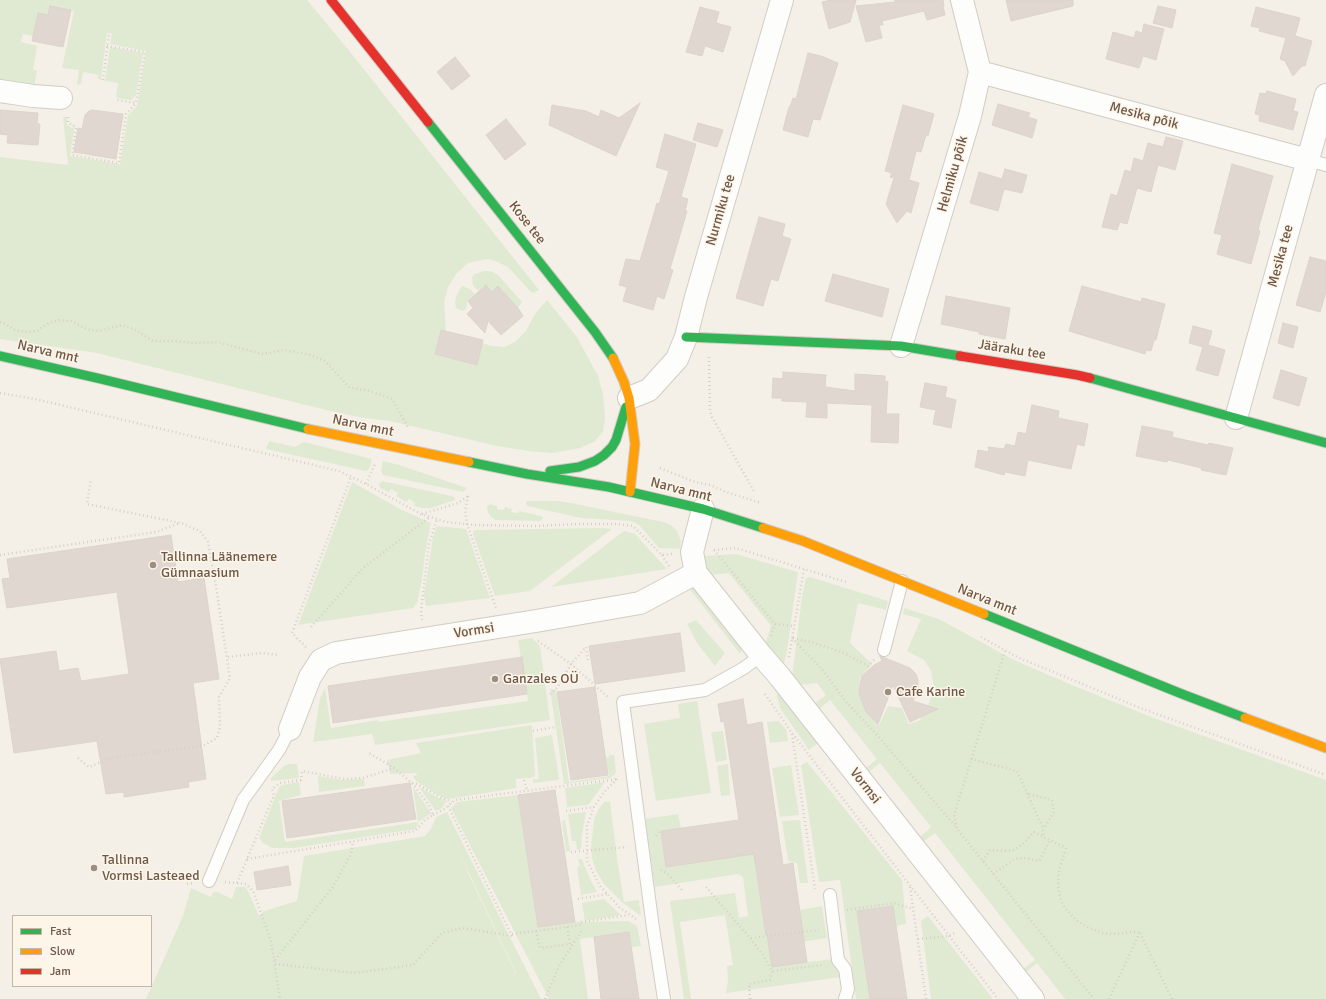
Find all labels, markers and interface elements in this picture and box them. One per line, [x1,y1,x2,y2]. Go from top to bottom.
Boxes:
street label: Mesika põik [1108,99,1180,133]
street label: Helmiku põik [934,134,972,214]
street label: Nurmiku tee [703,172,739,248]
street label: Kose tee [505,198,549,248]
street label: Mesika tee [1265,223,1297,289]
street label: Jääraku tee [977,336,1047,364]
street label: Narva mnt [16,337,80,367]
street label: Narva mnt [331,411,395,441]
street label: Narva mnt [649,474,713,506]
place label: Tallinna Läänemere Gümnaasium [161,549,277,582]
marker: Tallinna Läänemere Gümnaasium [148,560,158,570]
street label: Narva mnt [955,581,1019,619]
street label: Vormsi [453,620,495,642]
place label: Ganzales OÜ [503,671,579,687]
marker: Ganzales OÜ [490,674,500,684]
place label: Cafe Karine [896,684,965,700]
marker: Cafe Karine [883,687,893,697]
street label: Vormsi [846,765,884,807]
place label: Tallinna Vormsi Lasteaed [102,852,200,884]
marker: Tallinna Vormsi Lasteaed [89,863,99,873]
legend [12,915,152,987]
text: Fast [50,924,71,939]
text: Slow [50,944,75,959]
text: Jam [50,964,71,979]

